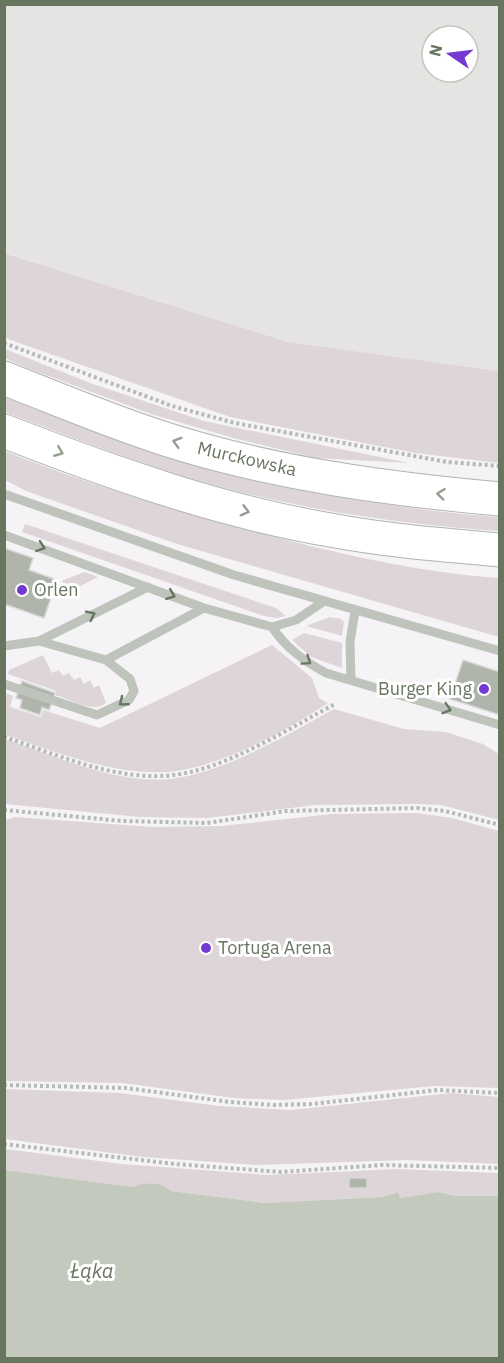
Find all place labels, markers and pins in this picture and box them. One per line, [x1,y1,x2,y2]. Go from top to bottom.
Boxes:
place label: Orlen [34,578,78,601]
marker: Orlen [15,583,29,597]
place label: Burger King [378,677,472,700]
marker: Burger King [477,682,491,696]
place label: Tortuga Arena [218,936,332,959]
marker: Tortuga Arena [199,941,213,955]

